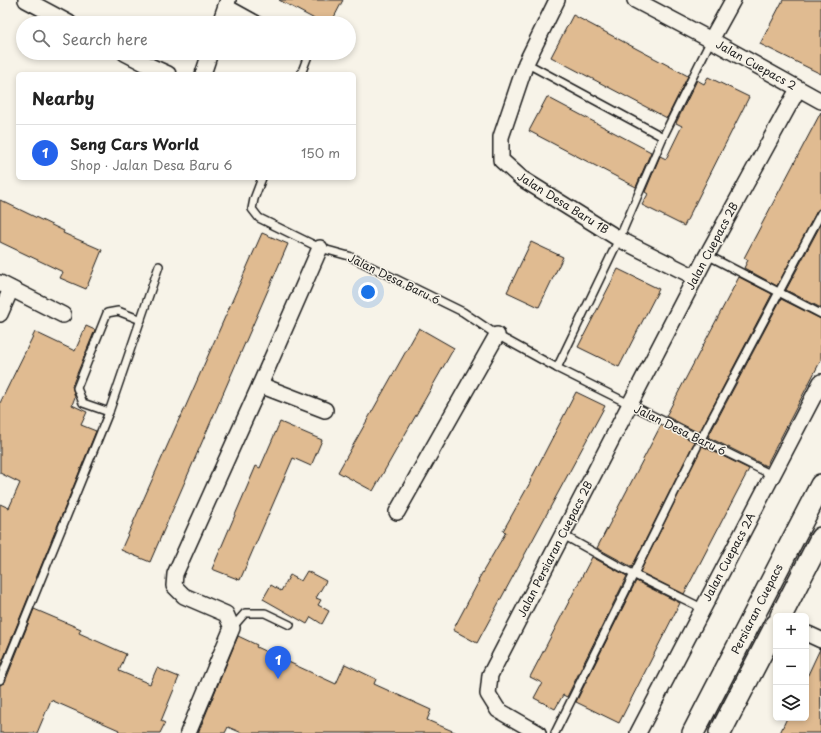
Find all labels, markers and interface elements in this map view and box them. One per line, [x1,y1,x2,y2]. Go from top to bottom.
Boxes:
search box [16,16,356,60]
icon: search [30,27,52,49]
text: Search here [62,27,148,50]
street label: Jalan Cuepacs 2 [713,35,800,94]
text: Nearby [32,85,94,111]
text: Seng Cars World [70,132,199,155]
text: 1 [42,143,48,162]
text: 150 m [301,143,340,162]
text: Shop · Jalan Desa Baru 6 [70,155,232,174]
street label: Jalan Desa Baru 1B [514,168,612,238]
street label: Jalan Cuepacs 2B [681,199,742,293]
street label: Jalan Desa Baru 6 [345,249,443,308]
your location [358,282,378,302]
street label: Jalan Desa Baru 6 [631,400,729,459]
street label: Jalan Persiaran Cuepacs 2B [513,478,596,620]
street label: Jalan Cuepacs 2A [698,509,759,604]
street label: Persiaran Cuepacs [726,561,787,657]
map controls [773,613,809,721]
button: + [773,613,809,649]
pin: 1 [265,646,291,679]
button: − [773,649,809,685]
button: layers [773,685,809,721]

